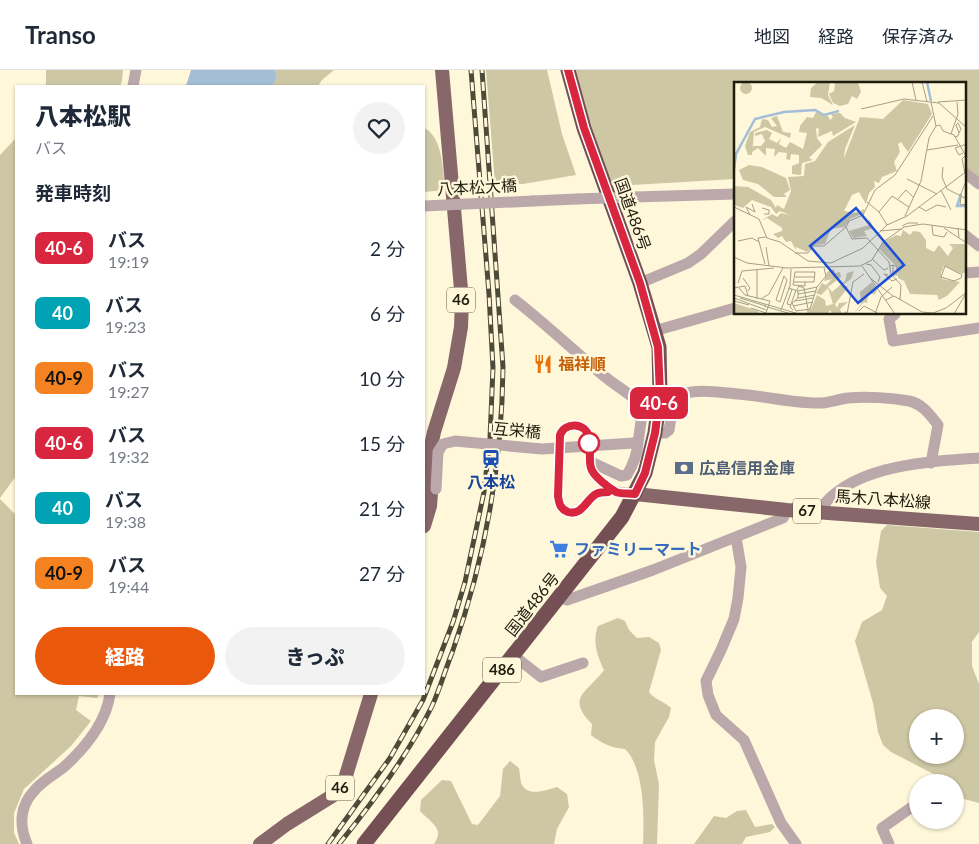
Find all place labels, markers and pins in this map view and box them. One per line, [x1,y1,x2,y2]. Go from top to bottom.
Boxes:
restaurant icon: 福祥順 [532,353,554,375]
place label: 福祥順 [558,354,606,373]
unlabelled marker [578,432,600,454]
station icon: 八本松 [480,448,502,470]
bank icon: 広島信用金庫 [673,457,695,479]
place label: 広島信用金庫 [699,458,795,477]
place label: 八本松 [467,472,515,491]
supermarket icon: ファミリーマート [548,538,570,560]
place label: ファミリーマート [574,539,702,558]

